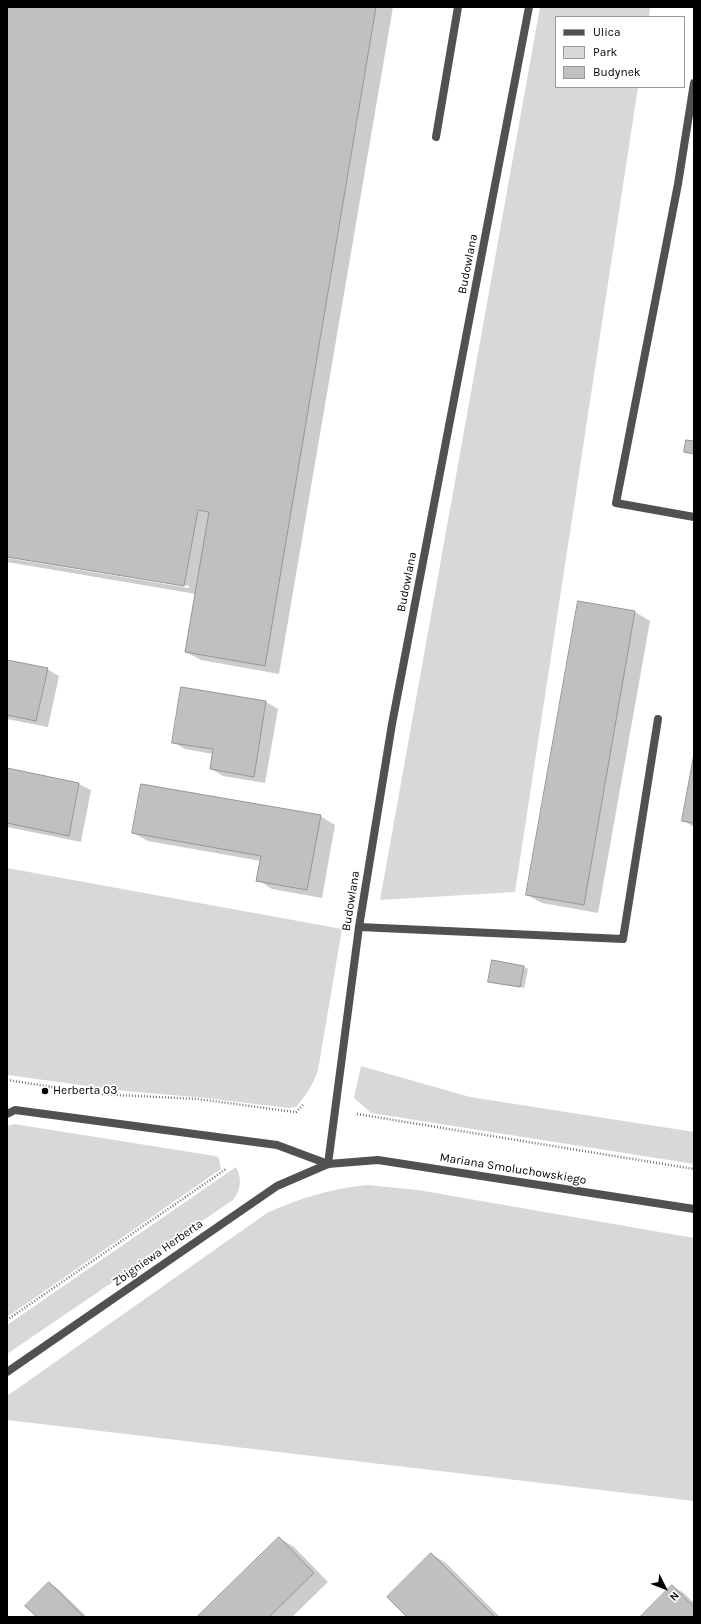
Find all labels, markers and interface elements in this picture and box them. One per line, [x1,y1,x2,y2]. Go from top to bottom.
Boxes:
legend [555,16,685,88]
text: Ulica [593,25,621,39]
text: Park [593,45,617,59]
text: Budynek [593,65,641,79]
street label: Budowlana [455,233,481,295]
street label: Budowlana [394,551,420,613]
street label: Budowlana [339,870,363,932]
place label: Herberta 03 [53,1084,117,1098]
marker: Herberta 03 [40,1086,50,1096]
street label: Mariana Smoluchowskiego [439,1150,587,1188]
street label: Zbigniewa Herberta [110,1216,206,1290]
north arrow [645,1568,685,1608]
text: N [667,1589,682,1604]

